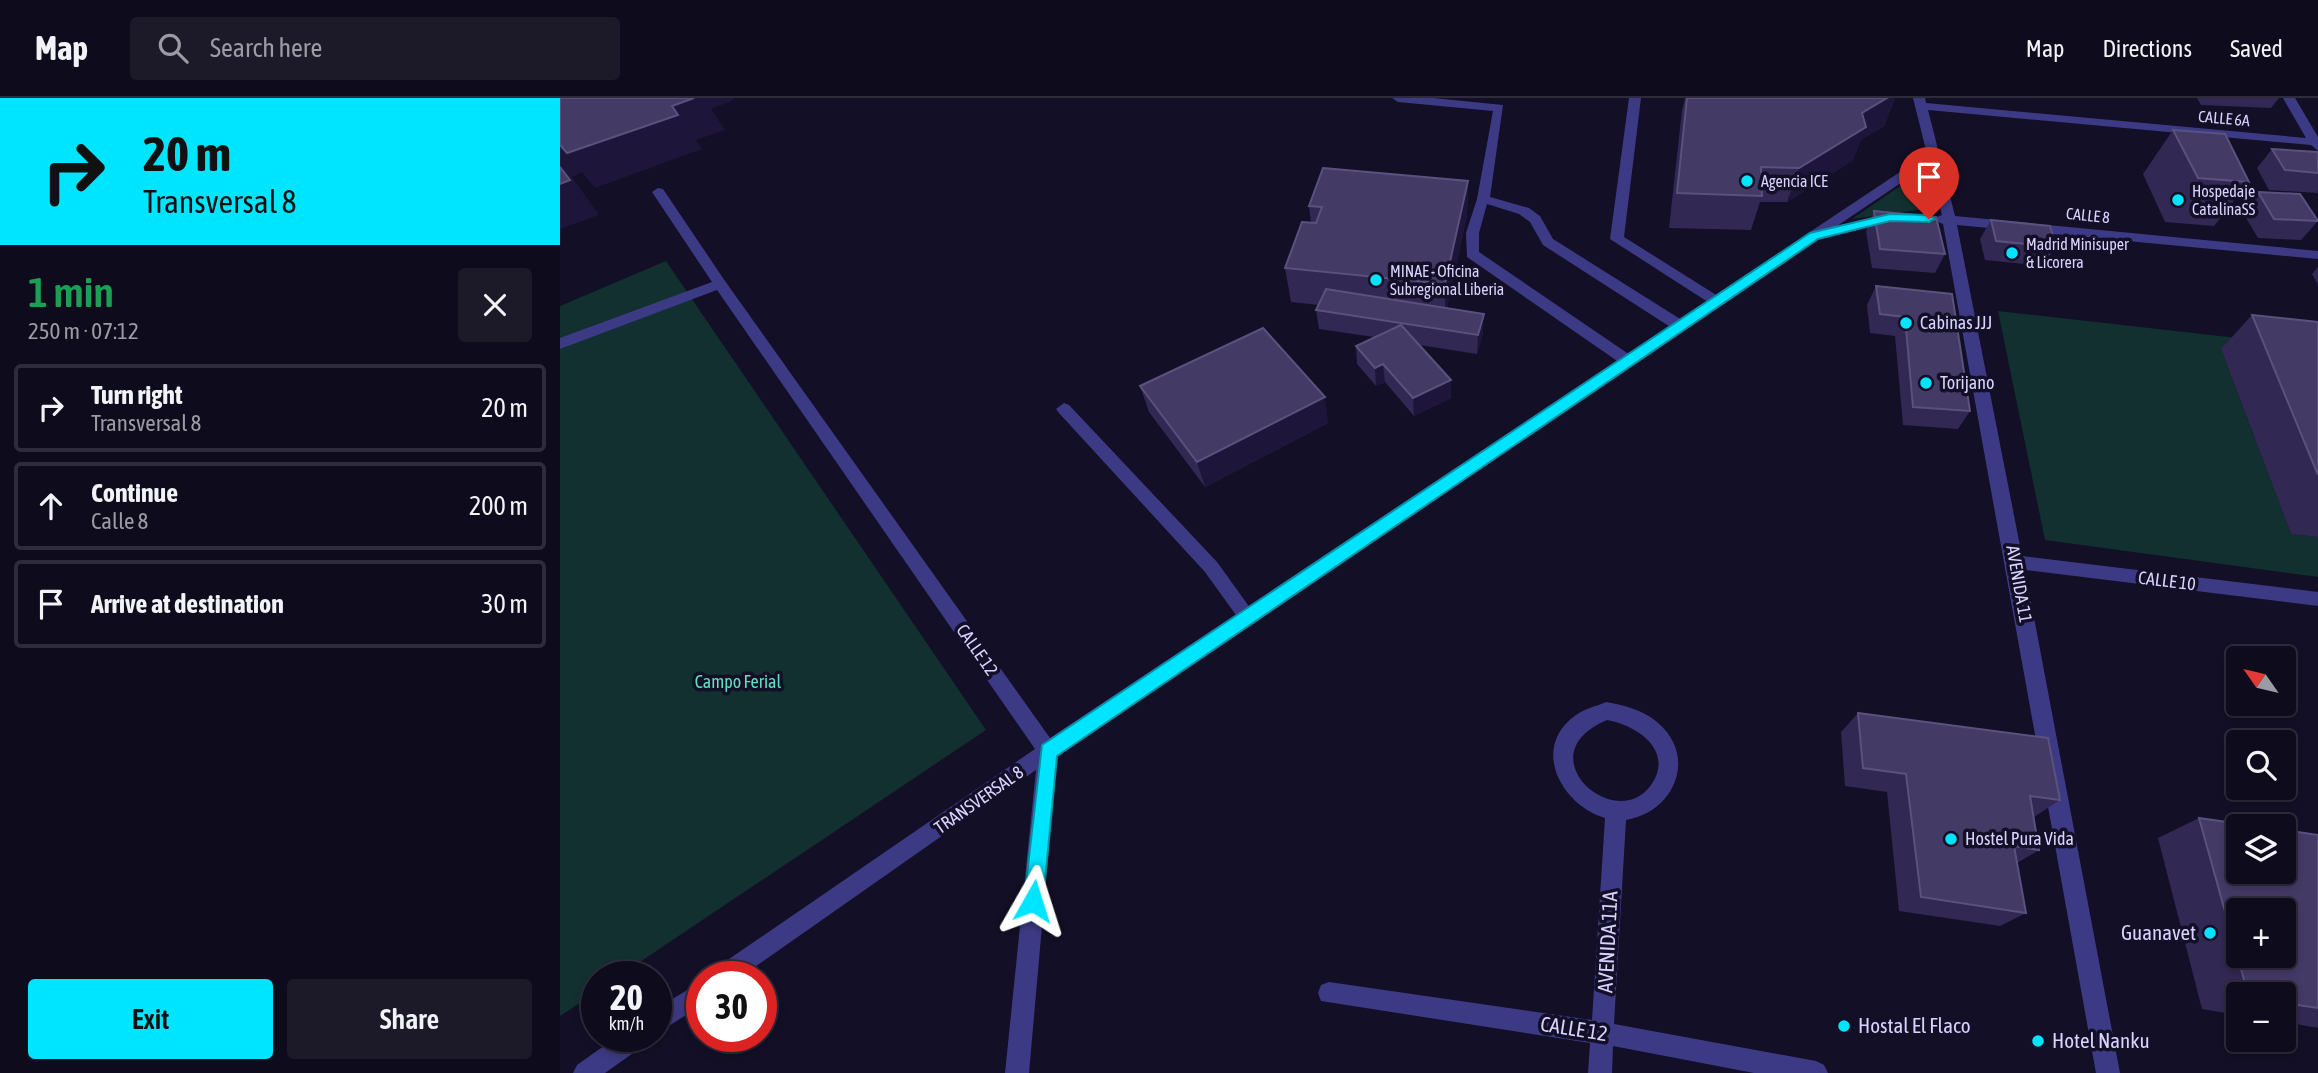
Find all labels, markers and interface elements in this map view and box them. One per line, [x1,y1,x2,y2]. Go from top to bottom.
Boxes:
search box [130,17,620,80]
text: Map [35,29,88,67]
icon: search [154,29,192,67]
text: Search here [210,33,322,63]
text: Map [2026,35,2064,62]
text: Directions [2102,35,2192,62]
text: Saved [2230,35,2283,62]
street label: CALLE 6A [2197,107,2251,129]
text: 20 m [143,125,231,181]
icon: right [28,126,119,217]
pin [1899,147,1959,219]
icon: arrive [1910,158,1948,196]
place label: Agencia ICE [1761,172,1828,191]
marker: Agencia ICE [1739,173,1755,189]
place label: Hospedaje CatalinaSS [2192,182,2256,218]
text: Transversal 8 [143,183,297,220]
marker: Hospedaje CatalinaSS [2170,192,2186,208]
street label: CALLE 8 [2065,204,2111,226]
place label: Madrid Minisuper & Licorera [2026,235,2129,271]
marker: Madrid Minisuper & Licorera [2004,245,2020,261]
place label: MINAE - Oficina Subregional Liberia [1390,262,1504,299]
text: 1 min [28,268,114,316]
button: close [458,268,532,342]
marker: MINAE - Oficina Subregional Liberia [1368,272,1384,288]
place label: Cabinas JJJ [1920,312,1992,333]
marker: Cabinas JJJ [1898,315,1914,331]
text: 250 m · 07:12 [28,318,139,344]
place label: Torijano [1940,372,1994,393]
marker: Torijano [1918,375,1934,391]
text: Turn right [91,380,182,410]
icon: right [32,389,70,427]
text: 20 m [481,393,528,423]
text: Transversal 8 [91,410,201,436]
text: Continue [91,478,178,508]
icon: ahead [32,487,70,525]
text: 200 m [469,491,528,521]
text: Calle 8 [91,508,148,534]
street label: AVENIDA 11 [2002,543,2037,624]
street label: CALLE 10 [2137,567,2197,594]
icon: arrive [32,585,70,623]
text: Arrive at destination [91,589,284,619]
text: 30 m [481,589,528,619]
street label: CALLE 12 [952,620,1003,679]
north arrow [2226,646,2296,716]
map controls [2226,646,2296,1052]
park label: Campo Ferial [695,671,782,692]
button: search [2226,730,2296,800]
street label: TRANSVERSAL 8 [930,761,1027,838]
button: layers [2226,814,2296,884]
place label: Hostel Pura Vida [1965,828,2074,849]
marker: Hostel Pura Vida [1943,831,1959,847]
position arrow [996,864,1070,938]
street label: AVENIDA 11A [1592,890,1622,993]
button: + [2226,898,2296,968]
place label: Guanavet [2121,920,2196,944]
marker: Guanavet [2202,925,2218,941]
speed limit sign: 30 [686,961,777,1052]
text: 20 [610,977,643,1017]
button: Exit [28,979,273,1059]
button: Share [287,979,532,1059]
button: − [2226,982,2296,1052]
street label: CALLE 12 [1539,1011,1609,1045]
text: km/h [609,1013,644,1034]
place label: Hostal El Flaco [1858,1013,1971,1037]
marker: Hostal El Flaco [1836,1018,1852,1034]
place label: Hotel Nanku [2052,1028,2150,1052]
marker: Hotel Nanku [2030,1033,2046,1049]

